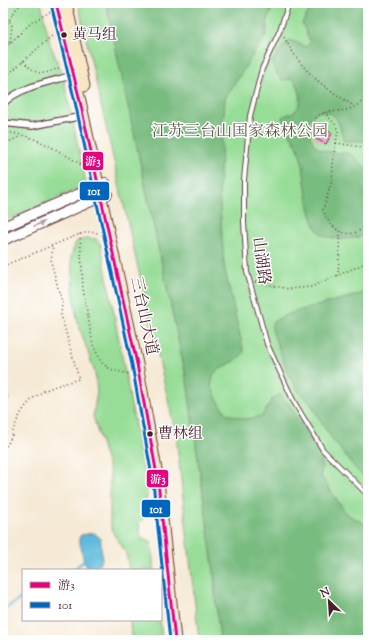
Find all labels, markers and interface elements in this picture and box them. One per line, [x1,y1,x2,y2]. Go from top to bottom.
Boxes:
place label: 黄马组 [72,25,117,46]
marker: 黄马组 [59,30,69,40]
park label: 江苏三台山国家森林公园 [152,121,328,144]
line badge: 游3 [82,151,104,171]
text: 游3 [85,154,101,170]
line badge: 101 [79,181,110,201]
text: 101 [86,184,101,200]
one-way arrow [33,221,44,227]
street label: 山湖路 [245,236,275,286]
street label: 三台山大道 [123,274,163,358]
place label: 曹林组 [158,424,203,445]
marker: 曹林组 [145,429,155,439]
line badge: 游3 [146,469,169,488]
text: 游3 [150,472,166,488]
line badge: 101 [141,499,171,518]
text: 101 [148,502,163,518]
legend [22,569,162,621]
text: 游3 [58,577,75,595]
north arrow [309,581,349,621]
text: N [317,584,333,602]
text: 101 [58,597,72,615]

